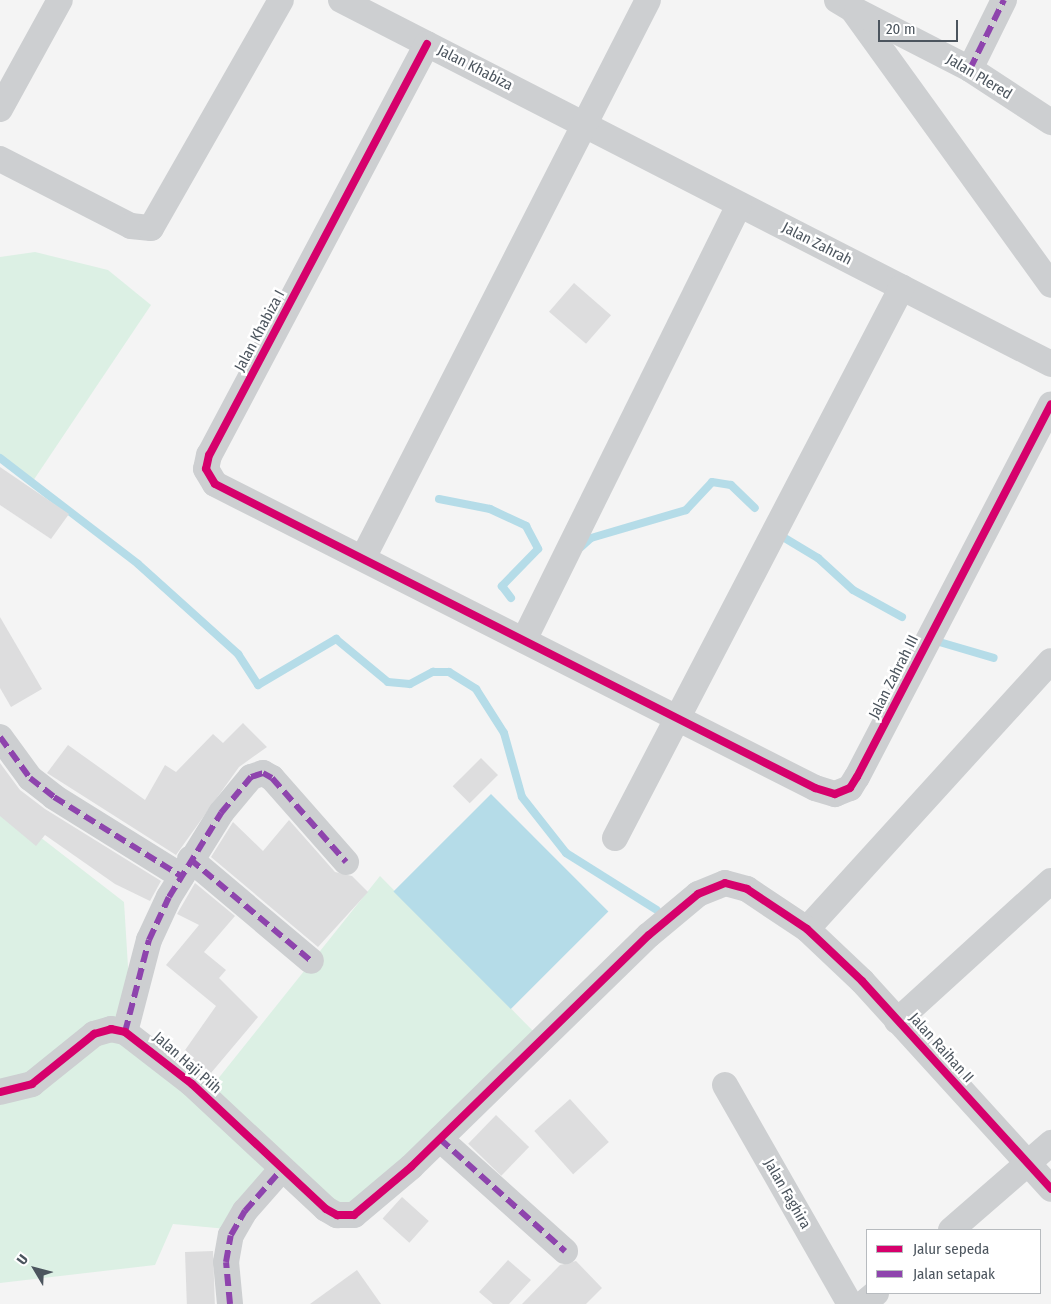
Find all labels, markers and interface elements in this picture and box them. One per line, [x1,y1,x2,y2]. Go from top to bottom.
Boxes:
scale bar [881,10,961,42]
text: 20 m [886,20,916,38]
street label: Jalan Khabiza [434,41,516,95]
street label: Jalan Plered [943,50,1015,104]
street label: Jalan Zahrah [779,219,855,269]
street label: Jalan Khabiza I [231,287,289,375]
street label: Jalan Zahrah III [865,632,923,722]
street label: Jalan Raihan II [905,1009,977,1087]
street label: Jalan Haji Piih [149,1028,225,1098]
street label: Jalan Faghira [760,1156,814,1232]
legend [866,1229,1041,1294]
text: Jalur sepeda [913,1240,989,1258]
north arrow [10,1244,60,1294]
text: U [13,1251,32,1268]
text: Jalan setapak [913,1265,995,1283]

